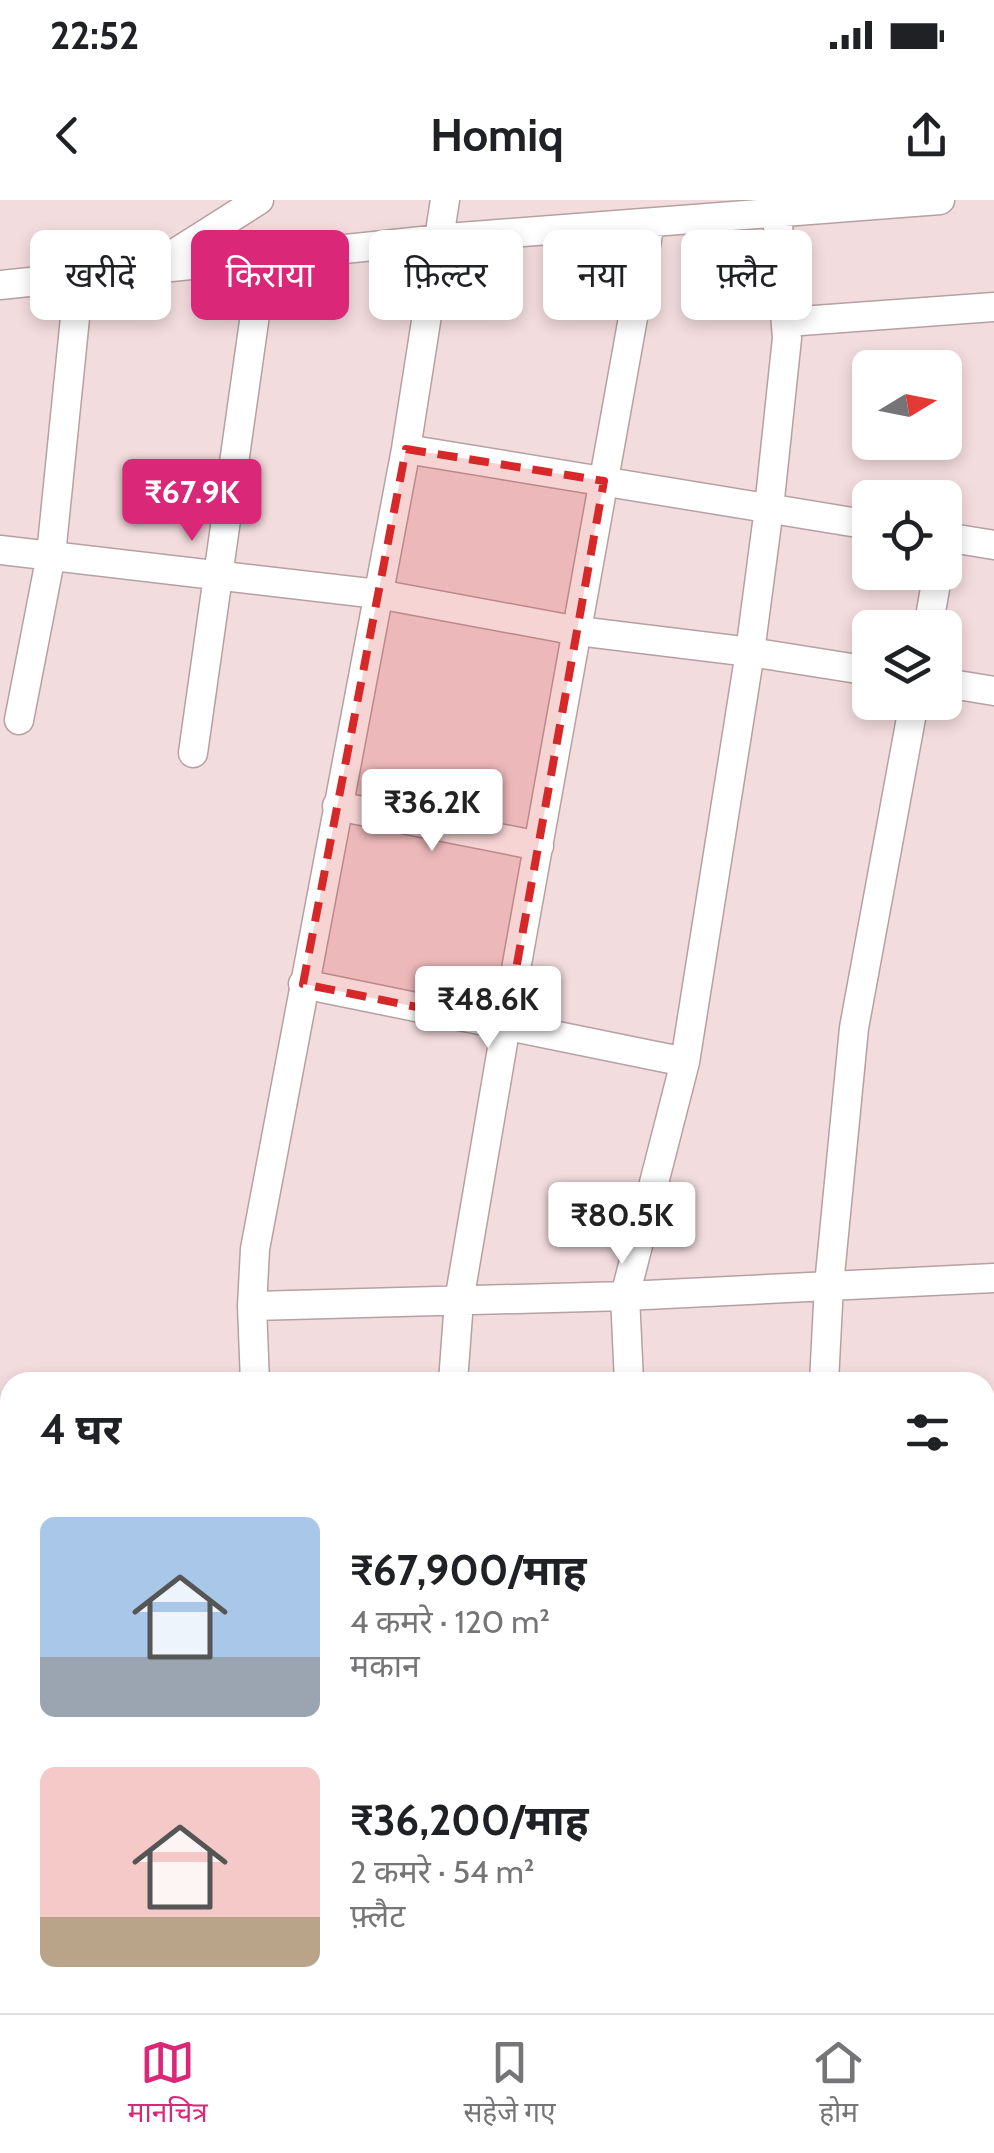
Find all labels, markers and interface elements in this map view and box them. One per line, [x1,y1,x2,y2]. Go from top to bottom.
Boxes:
text: 22:52 [50,12,139,59]
icon: back [40,108,95,163]
text: Homiq [430,108,564,162]
icon: share [899,108,954,163]
chip: खरीदें [30,230,171,320]
chip: किराया [191,230,349,320]
chip: फ़िल्टर [369,230,523,320]
chip: नया [543,230,661,320]
chip: फ़्लैट [681,230,812,320]
north arrow [852,350,962,460]
map controls [852,350,962,720]
pin: ₹67.9K [111,459,273,544]
text: ₹67.9K [144,472,240,511]
button: locate [852,480,962,590]
button: layers [852,610,962,720]
pin: ₹36.2K [351,769,513,854]
text: ₹36.2K [384,782,480,821]
pin: ₹48.6K [407,966,569,1051]
text: ₹48.6K [437,979,539,1018]
pin: ₹80.5K [541,1182,703,1267]
text: ₹80.5K [570,1195,674,1234]
text: 4 घर [40,1403,121,1455]
icon: filters [900,1405,955,1460]
text: ₹67,900/माह [350,1544,587,1596]
icon: home [120,1557,240,1677]
text: 4 कमरे · 120 m² [350,1602,550,1641]
text: मकान [350,1646,420,1685]
text: ₹36,200/माह [350,1794,588,1846]
icon: home [120,1807,240,1927]
text: 2 कमरे · 54 m² [350,1852,534,1891]
text: फ़्लैट [350,1896,405,1935]
tab: मानचित्र [128,2035,208,2133]
tab: सहेजे गए [463,2035,556,2133]
tab: होम [811,2035,866,2133]

